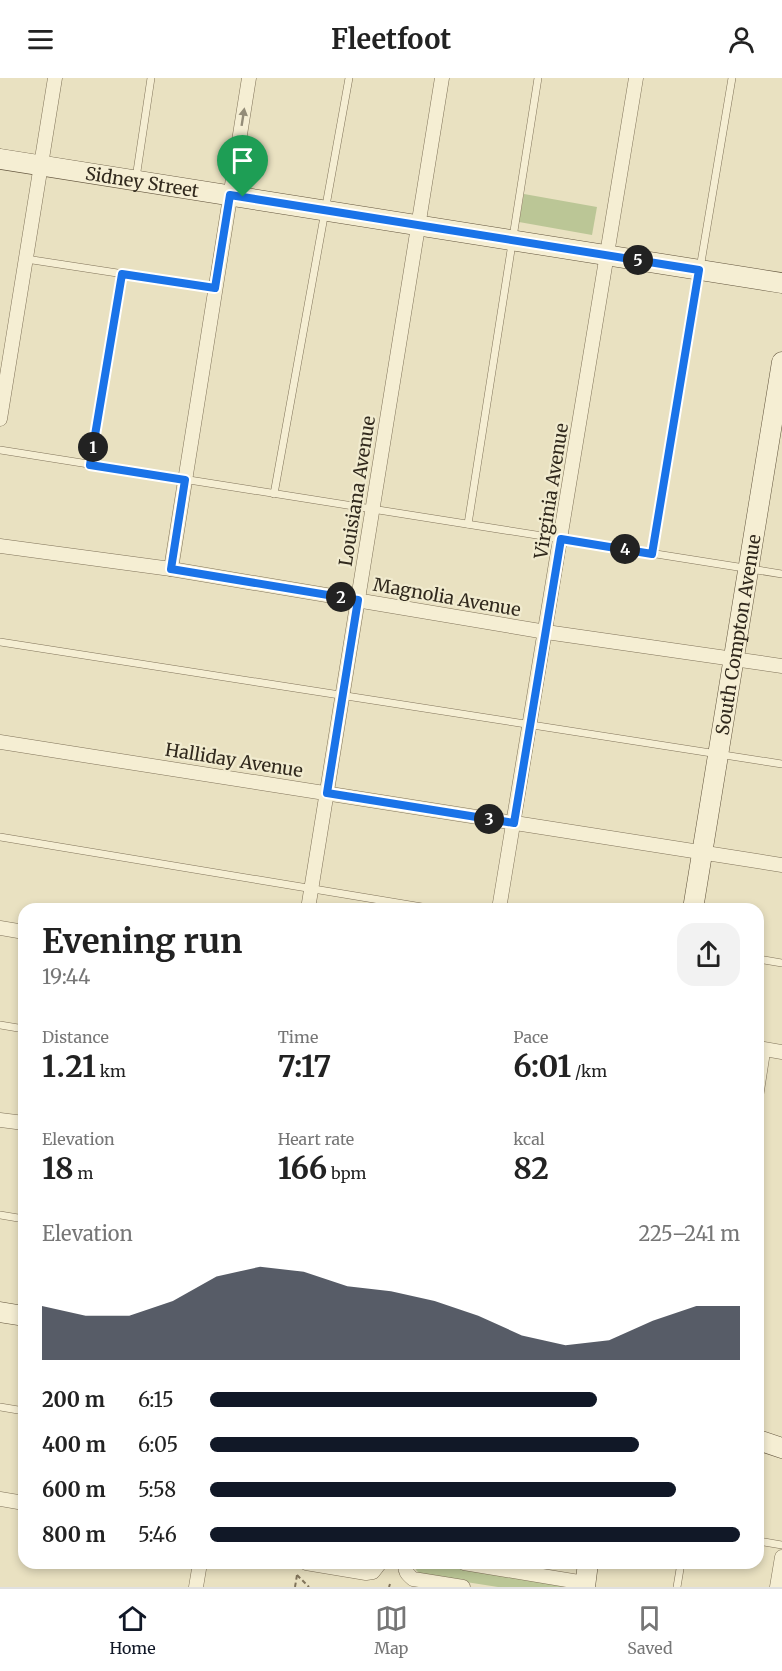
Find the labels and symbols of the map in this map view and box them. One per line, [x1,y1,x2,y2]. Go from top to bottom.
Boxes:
one-way arrow [238,107,247,126]
pin [217,135,268,197]
street label: Sidney Street [84,161,201,202]
pin: 5 [623,245,653,275]
street label: Louisiana Avenue [334,414,380,568]
street label: Virginia Avenue [529,421,573,562]
pin: 1 [78,432,108,462]
street label: South Compton Avenue [710,533,765,737]
pin: 4 [610,534,640,564]
street label: Magnolia Avenue [371,573,523,621]
pin: 2 [326,582,356,612]
street label: Halliday Avenue [163,738,305,782]
pin: 3 [474,804,504,834]

